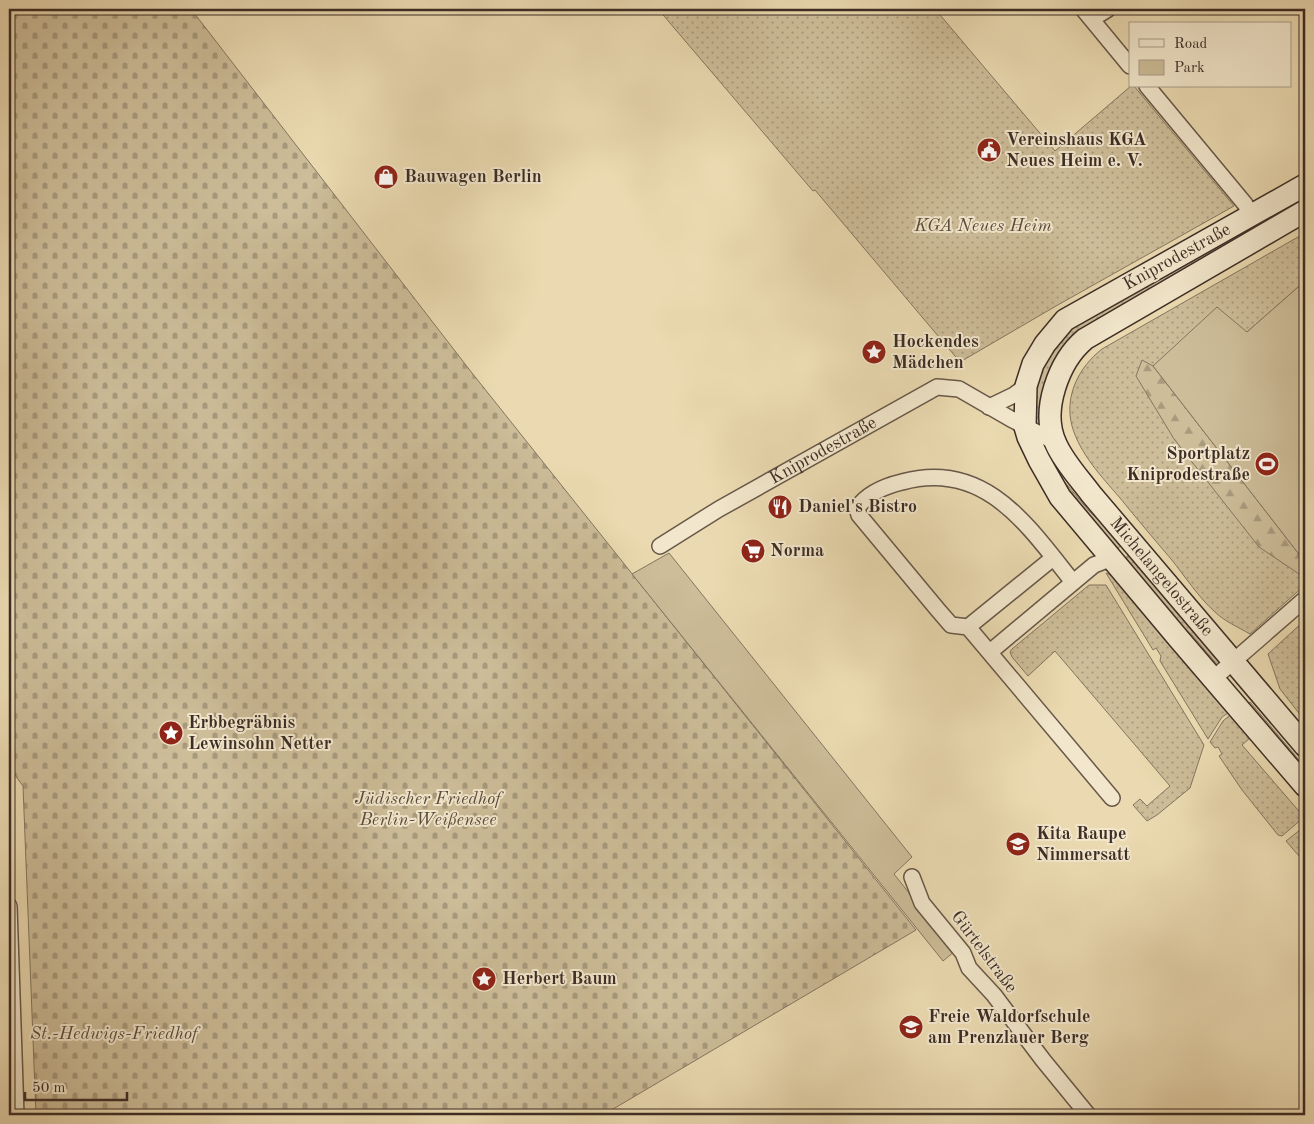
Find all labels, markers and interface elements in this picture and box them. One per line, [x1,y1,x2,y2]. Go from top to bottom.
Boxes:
legend [1129,22,1292,88]
text: Road [1174,37,1208,52]
text: Park [1174,61,1205,76]
place label: Vereinshaus KGA Neues Heim e. V. [1006,131,1147,170]
public building icon: Vereinshaus KGA Neues Heim e. V. [976,137,1002,163]
shop icon: Bauwagen Berlin [373,164,399,190]
place label: Bauwagen Berlin [404,168,542,186]
park label: KGA Neues Heim [913,217,1052,235]
street label: Kniprodestraße [1120,220,1234,294]
place label: Hockendes Mädchen [892,333,979,372]
place icon: Hockendes Mädchen [861,339,887,365]
street label: Kniprodestraße [767,414,880,488]
place label: Sportplatz Kniprodestraße [1126,445,1250,484]
sports icon: Sportplatz Kniprodestraße [1254,451,1280,477]
restaurant icon: Daniel's Bistro [767,494,793,520]
place label: Daniel's Bistro [798,498,917,516]
street label: Michelangelostraße [1106,514,1217,640]
supermarket icon: Norma [740,538,766,564]
place label: Norma [770,542,824,560]
place label: Erbbegräbnis Lewinsohn Netter [188,714,332,753]
place icon: Erbbegräbnis Lewinsohn Netter [158,720,184,746]
park label: Jüdischer Friedhof Berlin-Weißensee [355,790,504,829]
place label: Kita Raupe Nimmersatt [1036,825,1131,864]
school or university icon: Kita Raupe Nimmersatt [1005,831,1031,857]
street label: Gürtelstraße [947,908,1021,996]
place icon: Herbert Baum [471,966,497,992]
place label: Herbert Baum [502,970,617,988]
place label: Freie Waldorfschule am Prenzlauer Berg [928,1008,1091,1047]
school or university icon: Freie Waldorfschule am Prenzlauer Berg [898,1014,924,1040]
park label: St.-Hedwigs-Friedhof [30,1025,201,1043]
scale bar [25,1069,128,1101]
text: 50 m [32,1081,66,1096]

